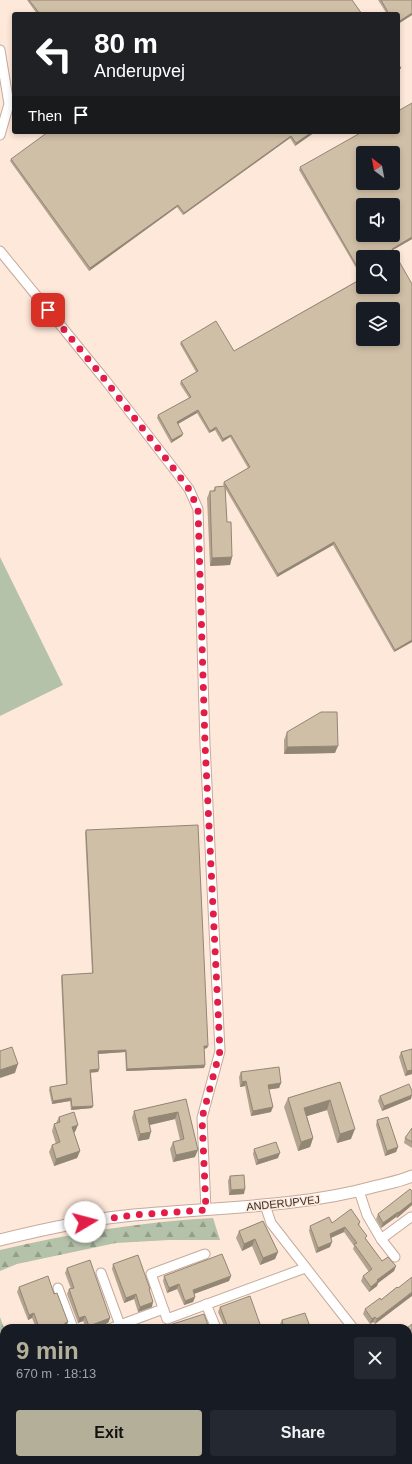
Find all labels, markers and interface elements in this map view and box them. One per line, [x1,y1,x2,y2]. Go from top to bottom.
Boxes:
icon: left [28,28,80,80]
text: 80 m [94,28,158,59]
text: Anderupvej [94,61,185,81]
icon: arrive [70,104,92,126]
text: Then [28,107,62,124]
north arrow [356,146,400,190]
map controls [356,146,400,346]
button: sound [356,198,400,242]
button: search [356,250,400,294]
pin [31,293,65,327]
icon: arrive [37,299,59,321]
button: layers [356,302,400,346]
street label: ANDERUPVEJ [246,1193,320,1213]
position arrow [64,1201,106,1243]
text: 9 min [16,1337,79,1364]
button: close [354,1337,396,1379]
text: 670 m · 18:13 [16,1366,96,1381]
button: Exit [16,1410,202,1456]
button: Share [210,1410,396,1456]

